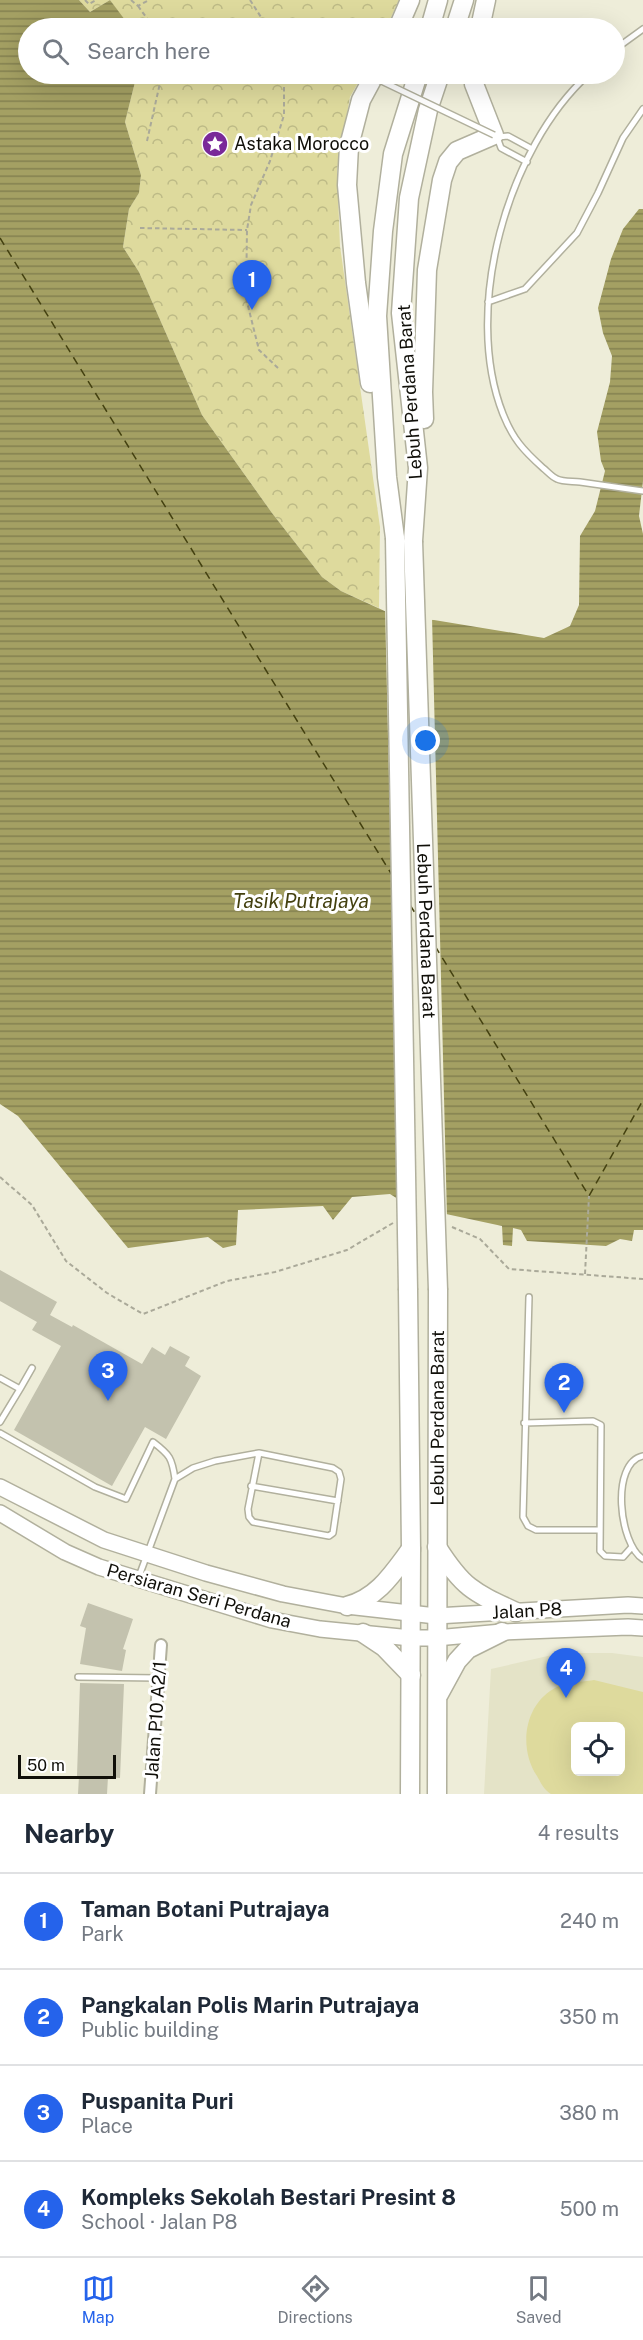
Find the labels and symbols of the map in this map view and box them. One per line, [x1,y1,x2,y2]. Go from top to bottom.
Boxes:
place icon: Astaka Morocco [200,129,230,159]
place label: Astaka Morocco [234,133,369,154]
pin: 1 [232,260,272,310]
street label: Lebuh Perdana Barat [393,304,426,480]
your location [411,726,440,755]
street label: Lebuh Perdana Barat [413,843,440,1019]
water label: Tasik Putrajaya [233,889,369,913]
street label: Lebuh Perdana Barat [427,1330,448,1506]
pin: 3 [88,1352,128,1401]
pin: 2 [544,1364,584,1413]
street label: Persiaran Seri Perdana [104,1559,294,1632]
street label: Jalan P8 [491,1598,563,1623]
pin: 4 [546,1648,586,1698]
street label: Jalan P10 A2/1 [141,1660,170,1780]
scale bar [18,1752,116,1780]

